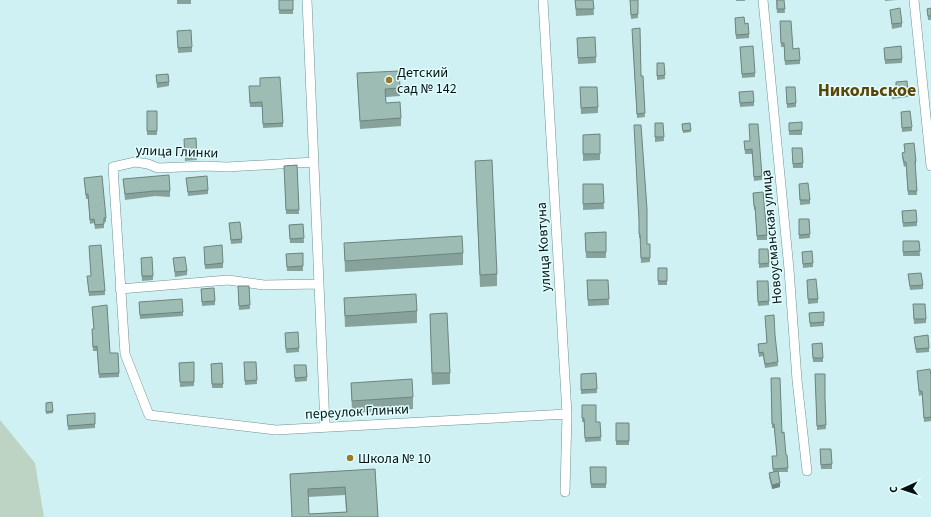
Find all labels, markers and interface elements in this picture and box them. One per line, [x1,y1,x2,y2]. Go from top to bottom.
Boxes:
place label: Детский сад № 142 [397,63,457,99]
marker: Детский сад № 142 [384,75,394,85]
district label: Никольское [818,78,916,103]
street label: улица Глинки [135,141,219,163]
street label: Новоусманская улица [756,169,788,305]
street label: улица Ковтуна [532,202,556,292]
street label: переулок Глинки [305,399,410,425]
place label: Школа № 10 [358,449,431,469]
marker: Школа № 10 [345,453,355,463]
north arrow [883,469,923,509]
text: С [886,485,901,493]

